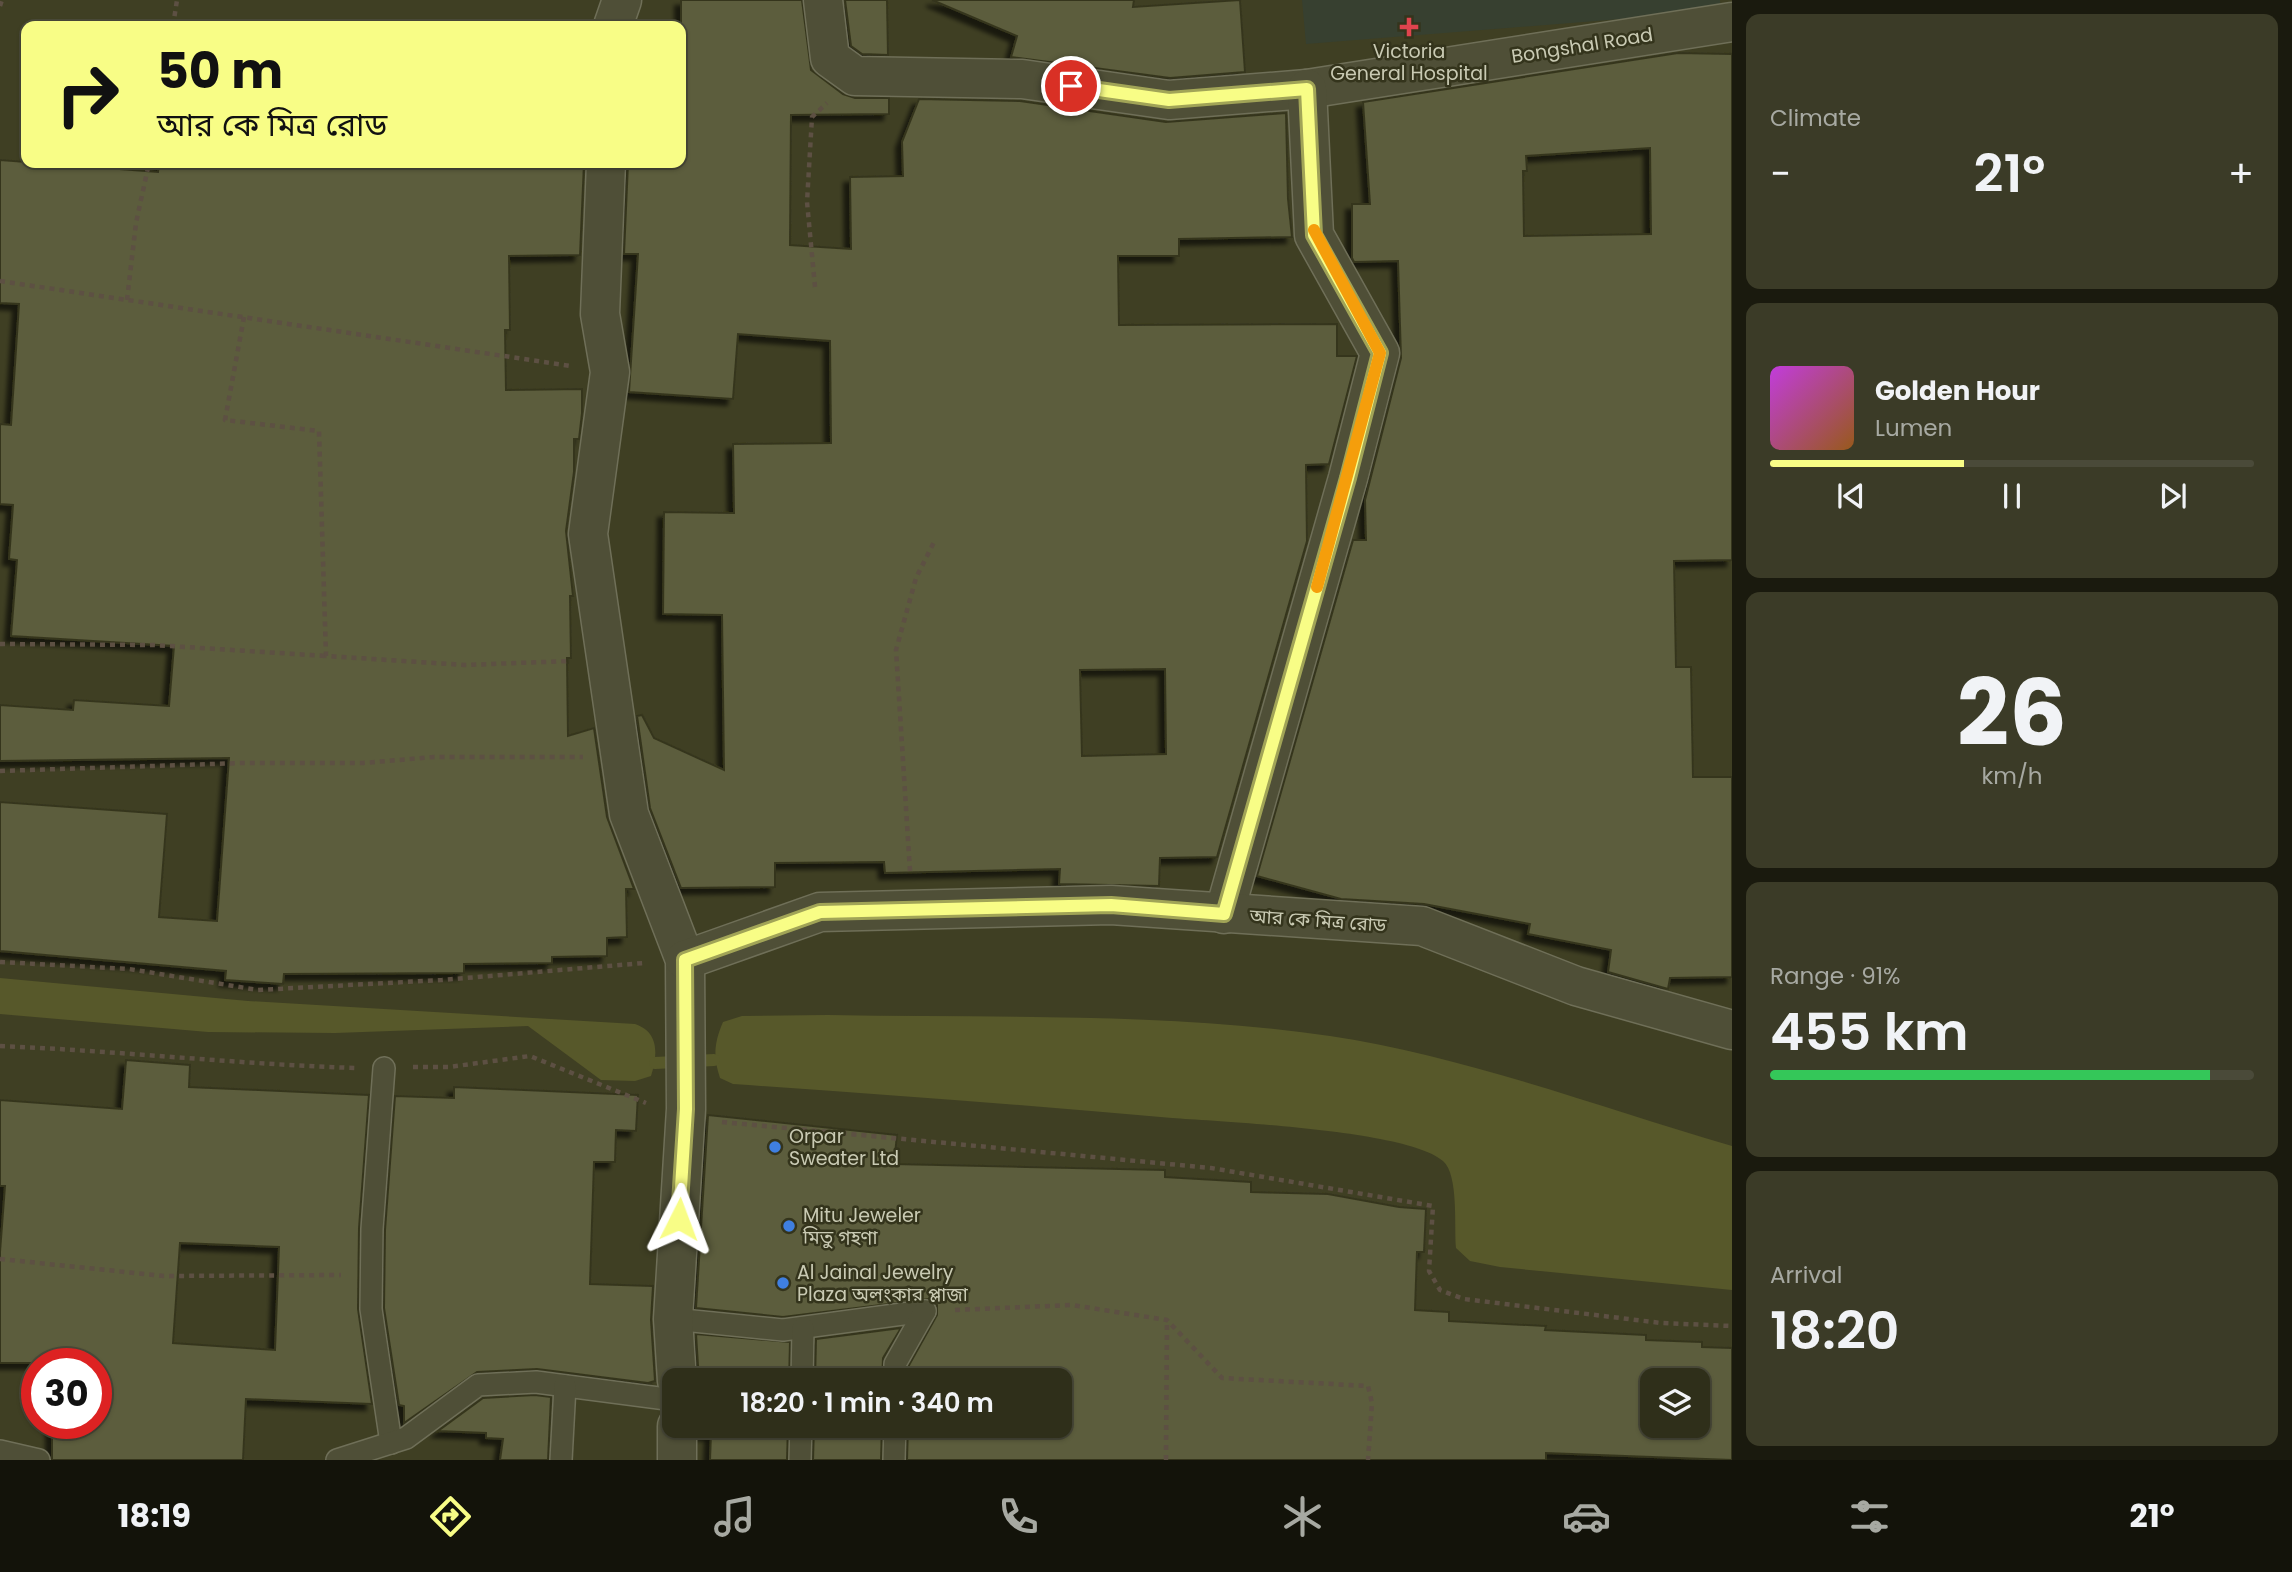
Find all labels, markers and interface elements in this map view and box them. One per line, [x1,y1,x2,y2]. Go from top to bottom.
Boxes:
marker: Victoria General Hospital [1399,17,1419,37]
street label: Bongshal Road [1509,21,1655,70]
text: 50 m [157,37,283,105]
place label: Victoria General Hospital [1330,38,1488,87]
icon: right [42,49,133,140]
pin [1041,56,1101,116]
icon: arrive [1052,67,1090,105]
text: আর কে মিত্র রোড [157,102,387,147]
text: Climate [1770,102,1861,134]
text: 21° [1974,137,2045,210]
text: − [1770,147,1791,200]
text: + [2228,147,2254,200]
text: Golden Hour [1875,373,2040,409]
text: Lumen [1875,412,1952,444]
icon: previous [1832,477,1870,515]
icon: pause [1993,477,2031,515]
icon: next [2154,477,2192,515]
text: 26 [1957,649,2067,777]
text: km/h [1981,760,2043,792]
street label: আর কে মিত্র রোড [1248,902,1388,939]
text: Range · 91% [1770,960,1901,992]
text: 455 km [1770,995,1969,1068]
place label: Orpar Sweater Ltd [789,1123,899,1172]
marker: Orpar Sweater Ltd [767,1139,783,1155]
position arrow [642,1182,716,1256]
place label: Mitu Jeweler মিতু গহণা [802,1202,921,1251]
marker: Mitu Jeweler মিতু গহণা [781,1218,797,1234]
place label: Al Jainal Jewelry Plaza অলংকার প্লাজা [797,1259,969,1308]
text: Arrival [1770,1259,1842,1291]
marker: Al Jainal Jewelry Plaza অলংকার প্লাজা [775,1275,791,1291]
text: 18:20 [1770,1294,1899,1367]
speed limit sign: 30 [21,1348,112,1439]
map controls [1640,1368,1710,1438]
button: layers [1640,1368,1710,1438]
text: 18:20 · 1 min · 340 m [740,1385,994,1421]
icon: directions [426,1492,475,1541]
icon: music [710,1492,759,1541]
icon: phone [994,1492,1043,1541]
icon: climate [1278,1492,1327,1541]
icon: car [1562,1492,1611,1541]
icon: filters [1845,1492,1894,1541]
text: 18:19 [117,1493,191,1538]
text: 21° [2129,1493,2175,1538]

